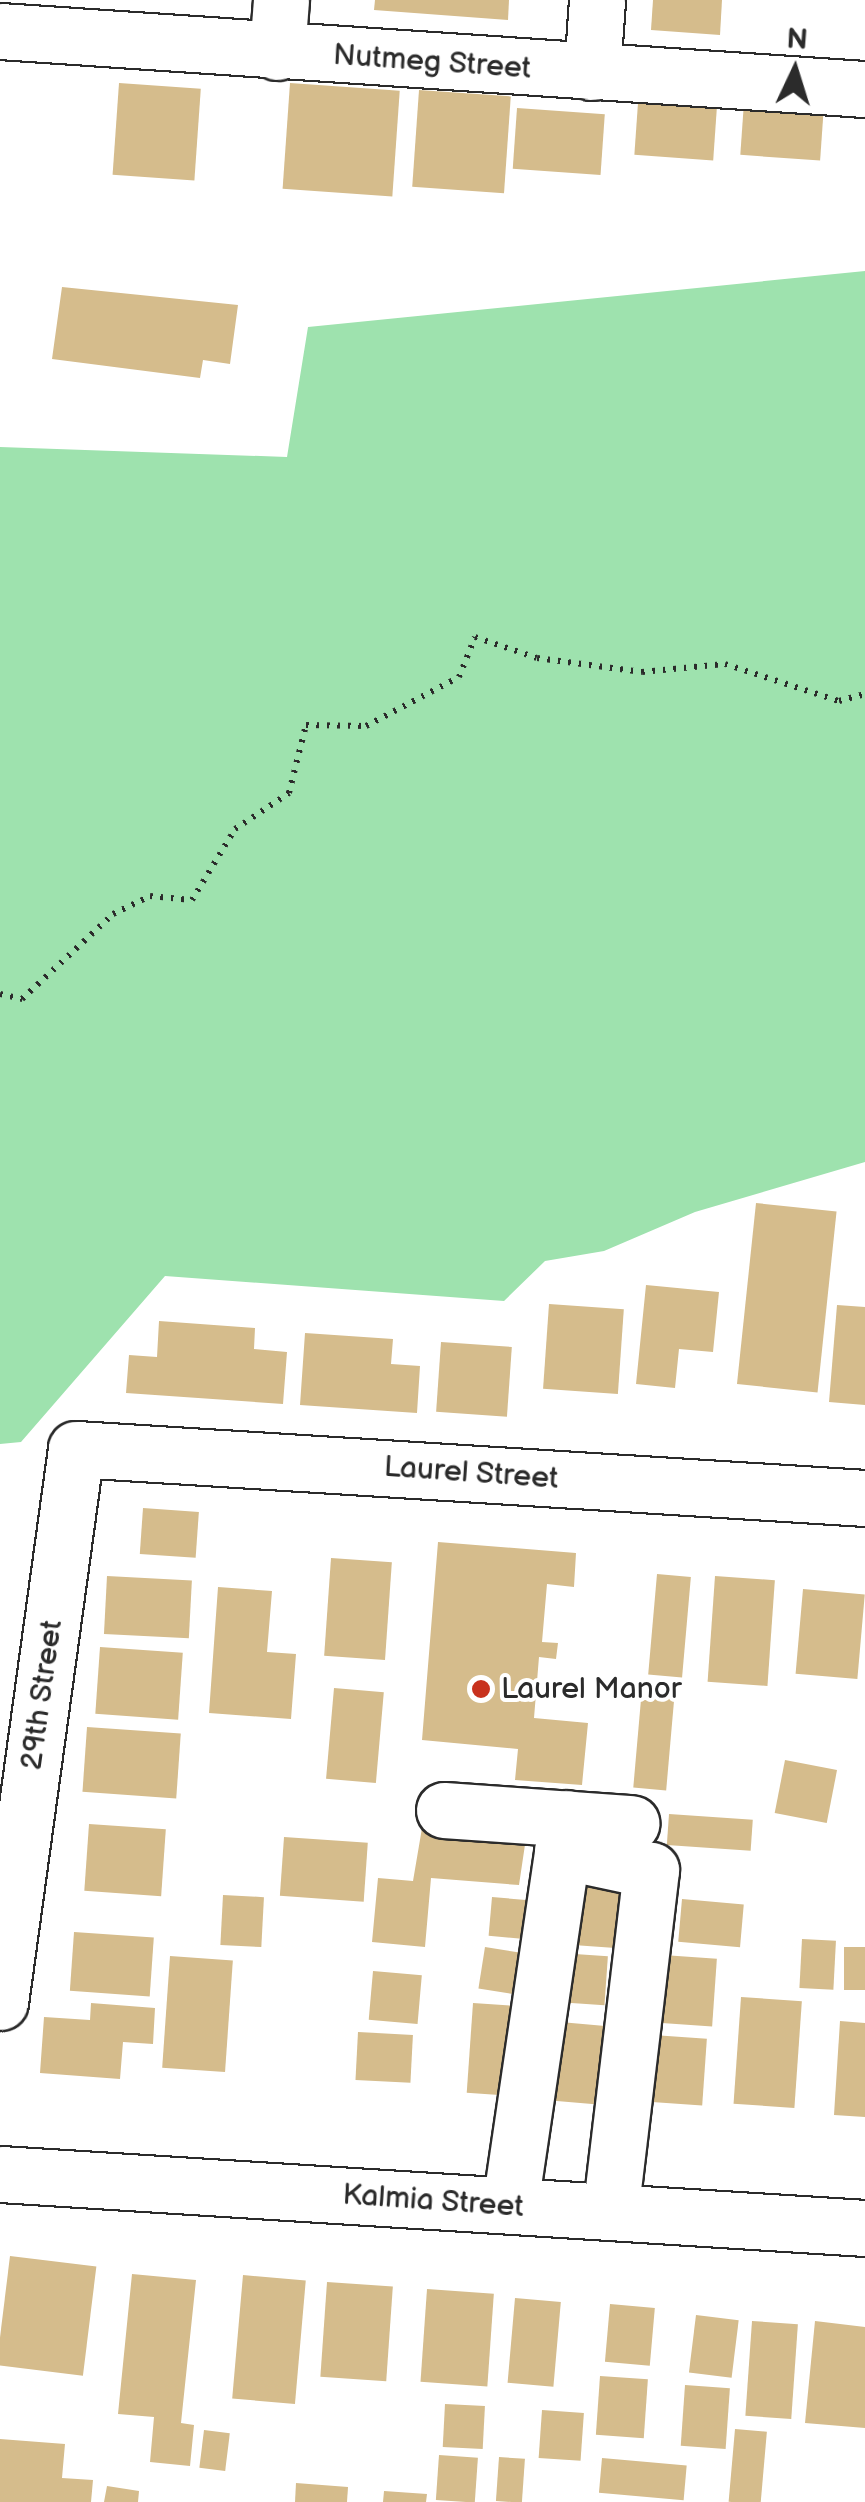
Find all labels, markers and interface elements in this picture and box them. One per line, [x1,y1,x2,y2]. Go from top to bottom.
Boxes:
north arrow [745,20,845,120]
text: N [785,22,809,57]
street label: Nutmeg Street [332,37,532,87]
street label: Laurel Street [382,1449,560,1497]
street label: 29th Street [14,1618,70,1772]
place label: Laurel Manor [501,1671,682,1707]
marker: Laurel Manor [470,1678,492,1700]
street label: Kalmia Street [341,2177,525,2225]

